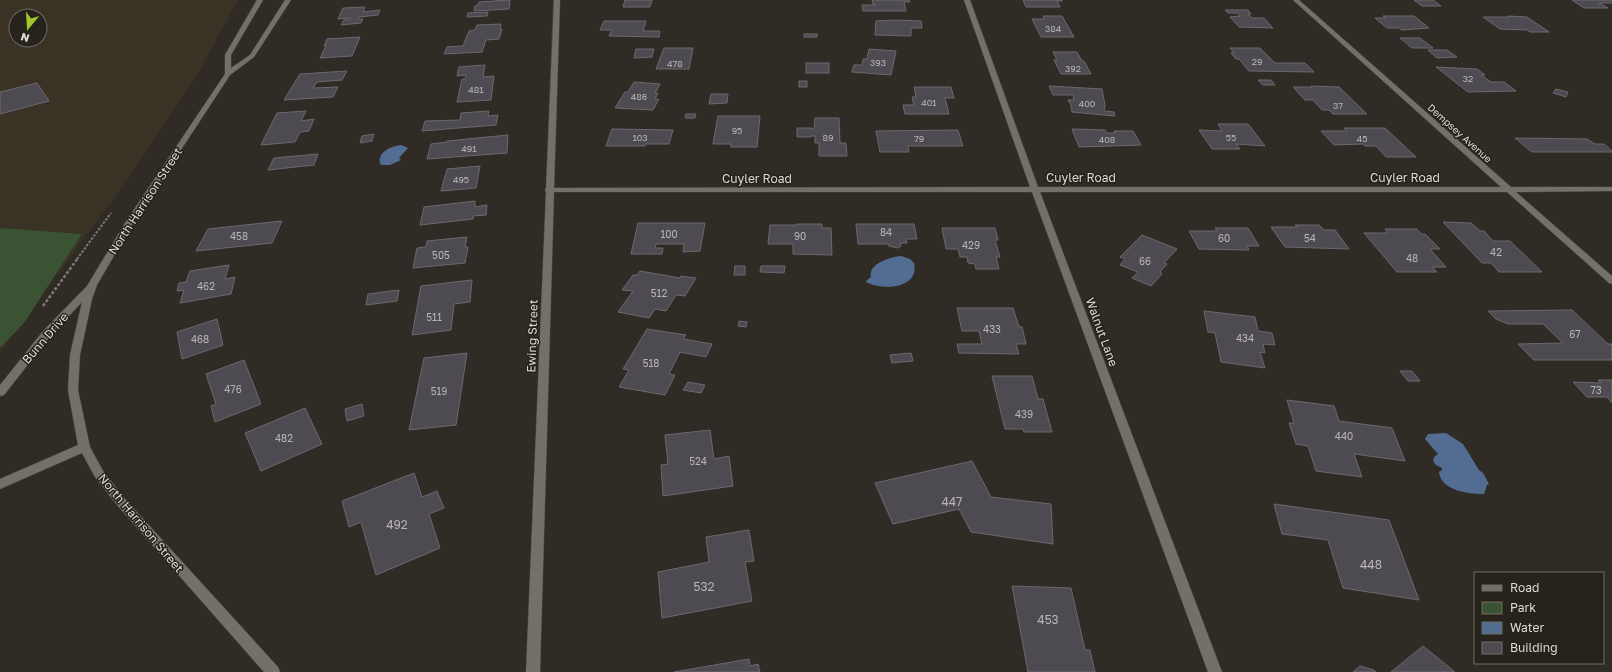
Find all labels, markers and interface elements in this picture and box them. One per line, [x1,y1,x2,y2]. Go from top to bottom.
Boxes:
north arrow [8,8,48,48]
house number: 384 [1045,23,1062,34]
text: N [19,31,31,45]
house number: 29 [1252,56,1262,67]
house number: 393 [870,57,886,68]
house number: 478 [667,58,683,69]
house number: 392 [1065,63,1081,74]
house number: 32 [1463,73,1473,84]
house number: 481 [468,84,484,95]
house number: 486 [631,91,647,102]
house number: 401 [921,97,937,108]
house number: 400 [1079,98,1096,109]
house number: 37 [1333,100,1343,111]
street label: Dempsey Avenue [1425,101,1495,165]
house number: 95 [732,125,742,136]
house number: 103 [632,132,648,143]
house number: 89 [823,132,833,143]
house number: 55 [1226,132,1236,143]
house number: 79 [914,133,924,144]
house number: 45 [1357,133,1367,144]
house number: 408 [1099,134,1115,145]
house number: 491 [461,143,477,154]
street label: North Harrison Street [105,145,185,257]
street label: Cuyler Road [1046,170,1116,185]
street label: Cuyler Road [1370,170,1440,185]
street label: Cuyler Road [722,171,792,186]
house number: 495 [453,174,469,185]
house number: 84 [880,226,892,238]
house number: 100 [660,228,678,240]
house number: 458 [230,230,248,242]
house number: 90 [794,230,806,242]
house number: 60 [1218,232,1230,244]
house number: 54 [1304,232,1316,244]
house number: 429 [962,239,980,251]
house number: 42 [1490,246,1502,258]
house number: 505 [432,249,450,261]
house number: 48 [1406,252,1418,264]
house number: 66 [1139,255,1151,267]
house number: 462 [197,280,215,292]
house number: 512 [651,287,667,299]
street label: Walnut Lane [1083,296,1121,369]
street label: Ewing Street [523,299,541,373]
street label: Bunn Drive [19,309,71,367]
house number: 511 [426,311,442,323]
house number: 433 [983,323,1001,335]
house number: 67 [1569,328,1581,340]
house number: 434 [1236,332,1254,344]
house number: 468 [191,333,209,345]
house number: 518 [643,357,659,369]
house number: 476 [224,383,242,395]
house number: 73 [1590,384,1602,396]
house number: 519 [431,385,447,397]
house number: 439 [1015,408,1033,420]
house number: 440 [1335,430,1353,442]
house number: 482 [275,432,293,444]
house number: 524 [689,455,707,467]
street label: North Harrison Street [95,471,187,576]
house number: 447 [941,494,963,509]
house number: 492 [386,517,408,532]
house number: 448 [1360,557,1382,572]
legend [1474,572,1604,664]
house number: 532 [694,579,715,594]
text: Road [1510,580,1539,595]
text: Park [1510,600,1536,615]
house number: 453 [1037,612,1059,627]
text: Water [1510,620,1544,635]
text: Building [1510,640,1558,655]

